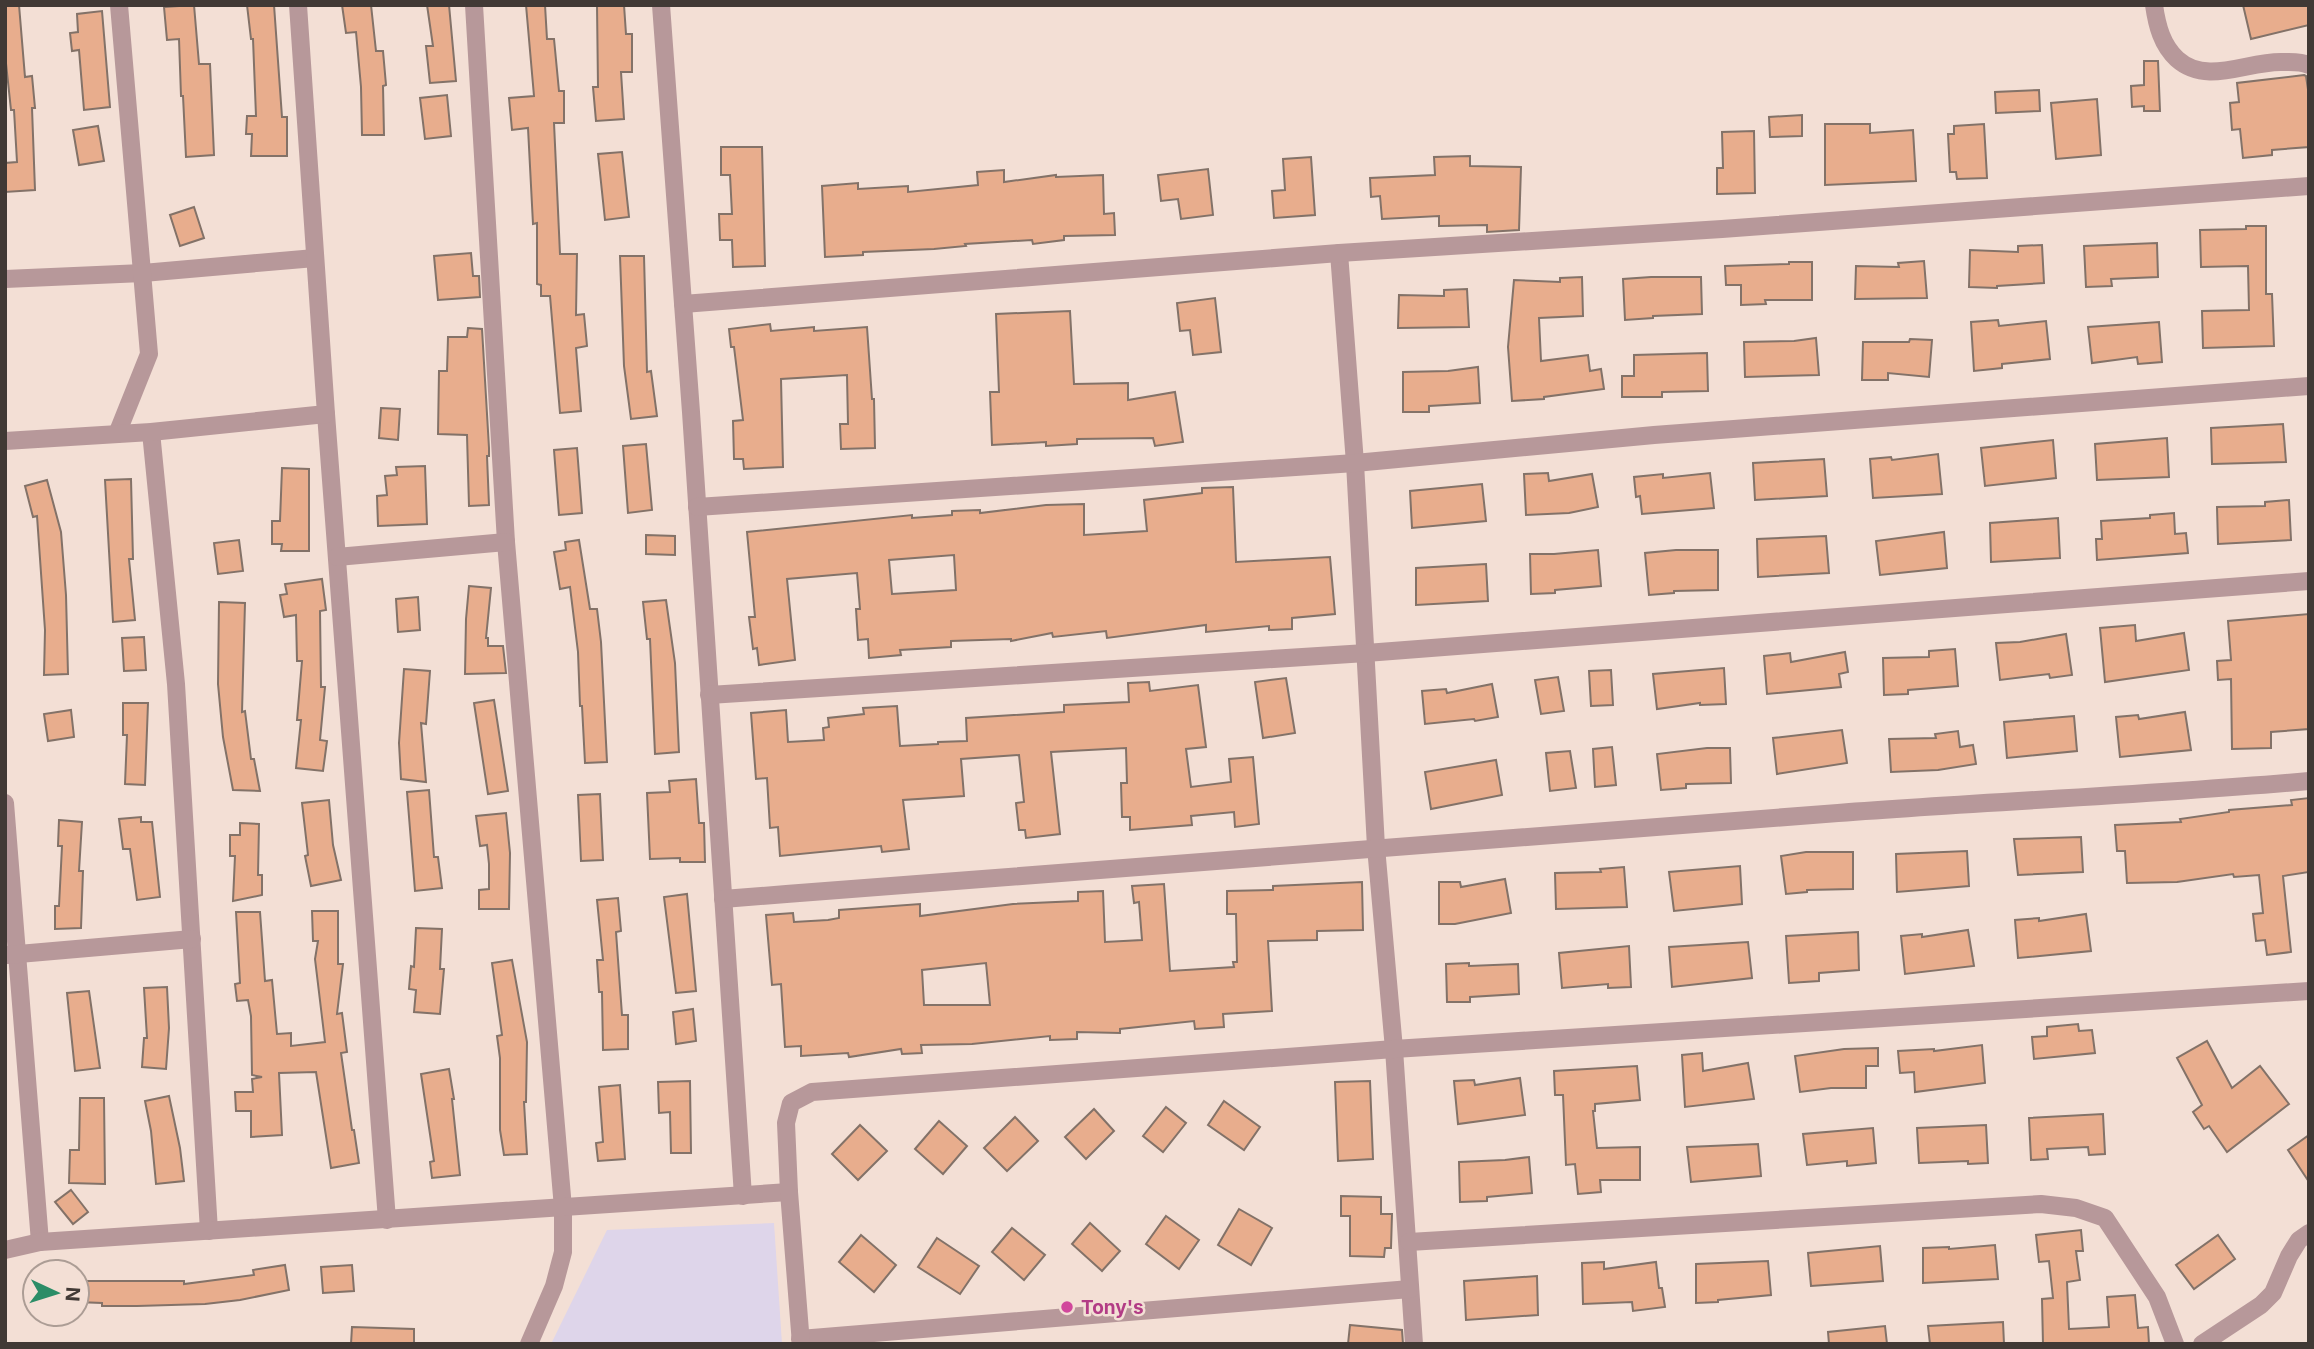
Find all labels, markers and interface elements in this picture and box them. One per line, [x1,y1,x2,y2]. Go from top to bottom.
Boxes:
north arrow [21,1258,91,1328]
text: N [60,1286,84,1302]
place label: Tony's [1081,1296,1144,1319]
marker: Tony's [1059,1299,1075,1315]

